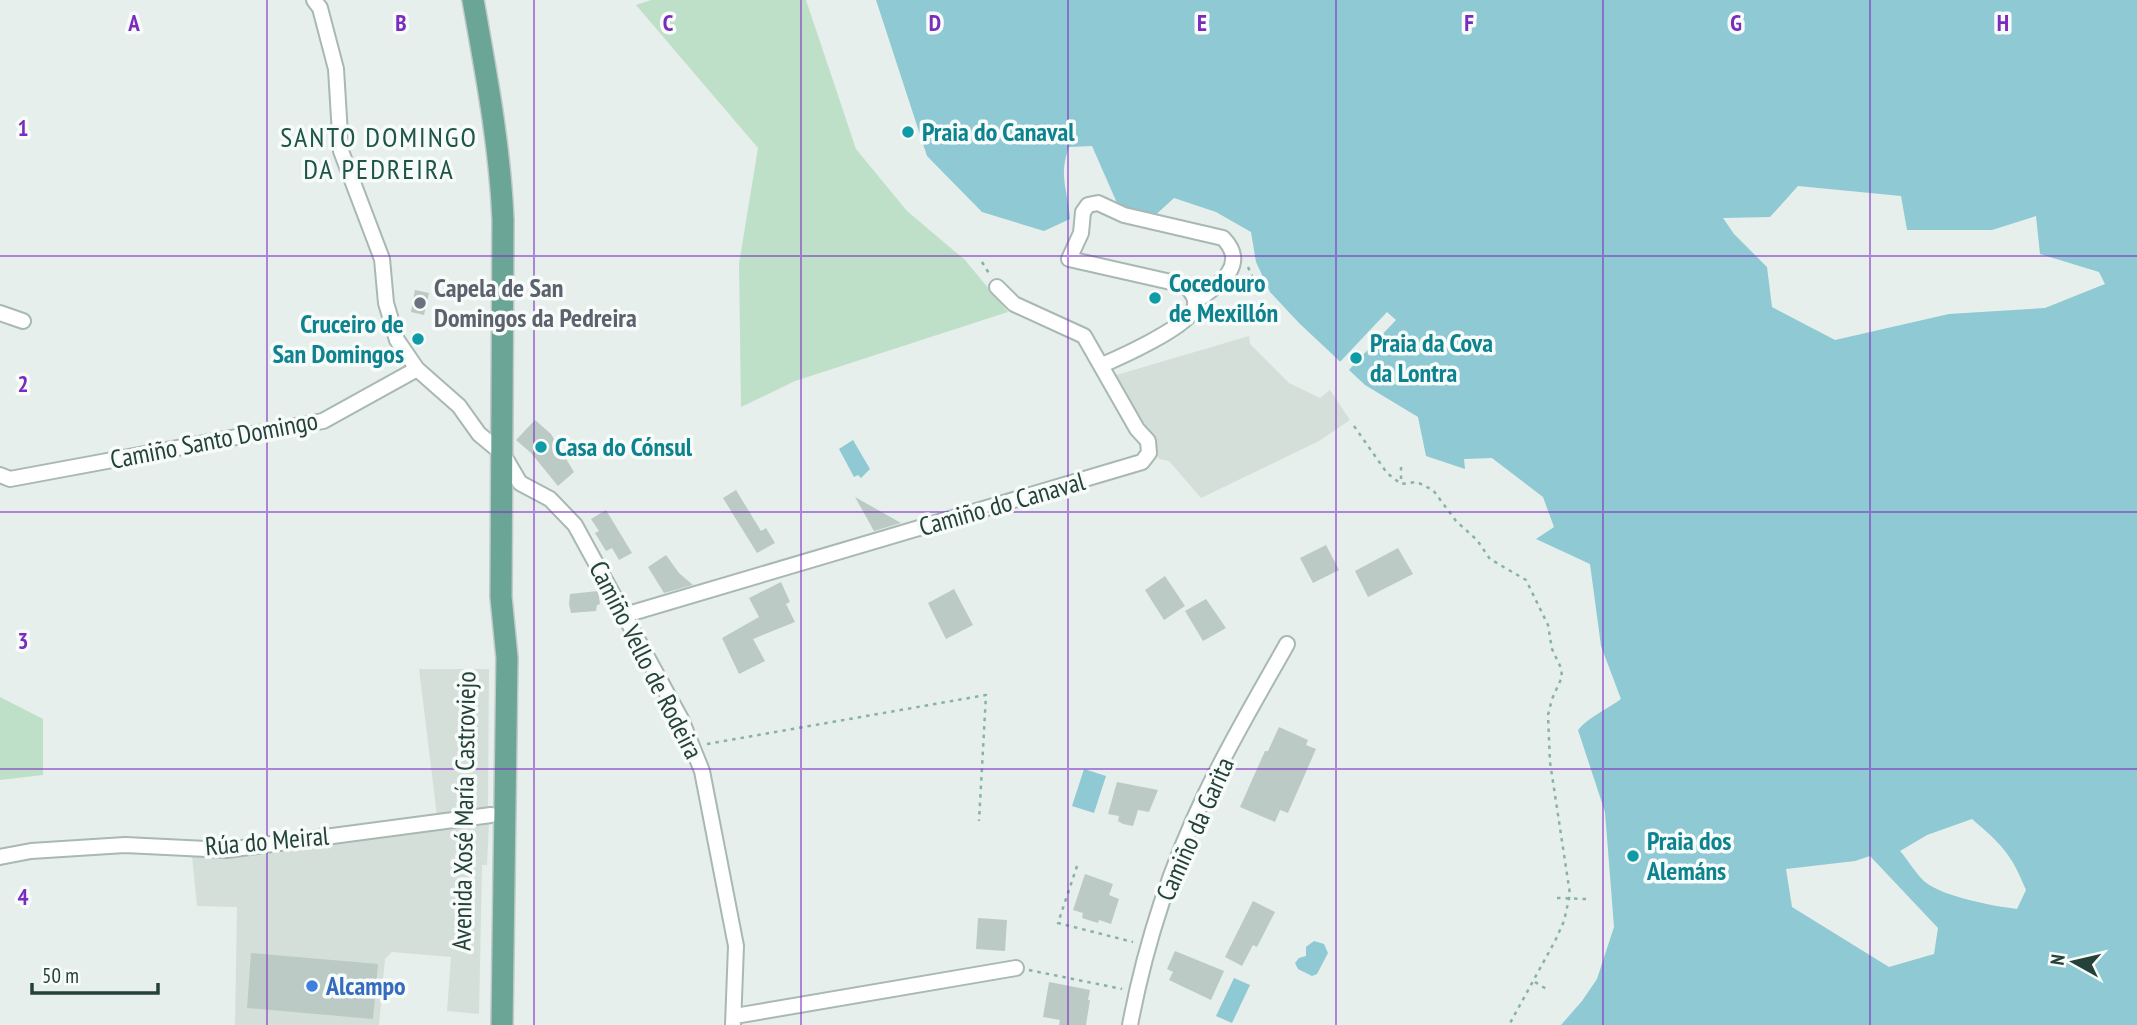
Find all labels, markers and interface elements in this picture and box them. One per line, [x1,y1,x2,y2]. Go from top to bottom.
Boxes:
text: A [127,8,140,37]
text: B [395,8,407,37]
text: C [663,8,674,37]
text: D [929,8,941,37]
text: E [1197,8,1207,37]
text: F [1464,8,1474,37]
text: G [1730,8,1742,37]
text: H [1997,8,2009,37]
text: 1 [18,113,29,142]
place label: Praia do Canaval [922,115,1075,148]
district label: SANTO DOMINGO DA PEDREIRA [280,118,478,187]
marker: Praia do Canaval [900,124,916,140]
place label: Cocedouro de Mexillón [1169,266,1278,329]
place label: Capela de San Domingos da Pedreira [434,271,637,334]
marker: Cocedouro de Mexillón [1147,290,1163,306]
marker: Capela de San Domingos da Pedreira [412,295,428,311]
place label: Cruceiro de San Domingos [272,307,404,370]
place label: Praia da Cova da Lontra [1370,326,1493,389]
marker: Cruceiro de San Domingos [410,331,426,347]
marker: Praia da Cova da Lontra [1348,350,1364,366]
text: 2 [18,369,29,398]
street label: Camiño Santo Domingo [107,403,320,476]
place label: Casa do Cónsul [555,430,693,463]
marker: Casa do Cónsul [533,439,549,455]
street label: Camiño do Canaval [915,464,1089,543]
street label: Camiño Vello de Rodeira [582,555,711,764]
text: 3 [18,626,29,655]
street label: Avenida Xosé María Castroviejo [445,671,482,951]
street label: Camiño da Garita [1148,752,1241,906]
street label: Rúa do Meiral [204,819,330,862]
place label: Praia dos Alemáns [1646,824,1731,887]
marker: Praia dos Alemáns [1625,848,1641,864]
text: 4 [18,882,29,911]
north arrow [2039,927,2109,997]
scale bar [32,951,158,995]
text: N [2045,953,2070,966]
text: 50 m [42,962,79,989]
place label: Alcampo [325,969,406,1002]
marker: Alcampo [304,978,320,994]

